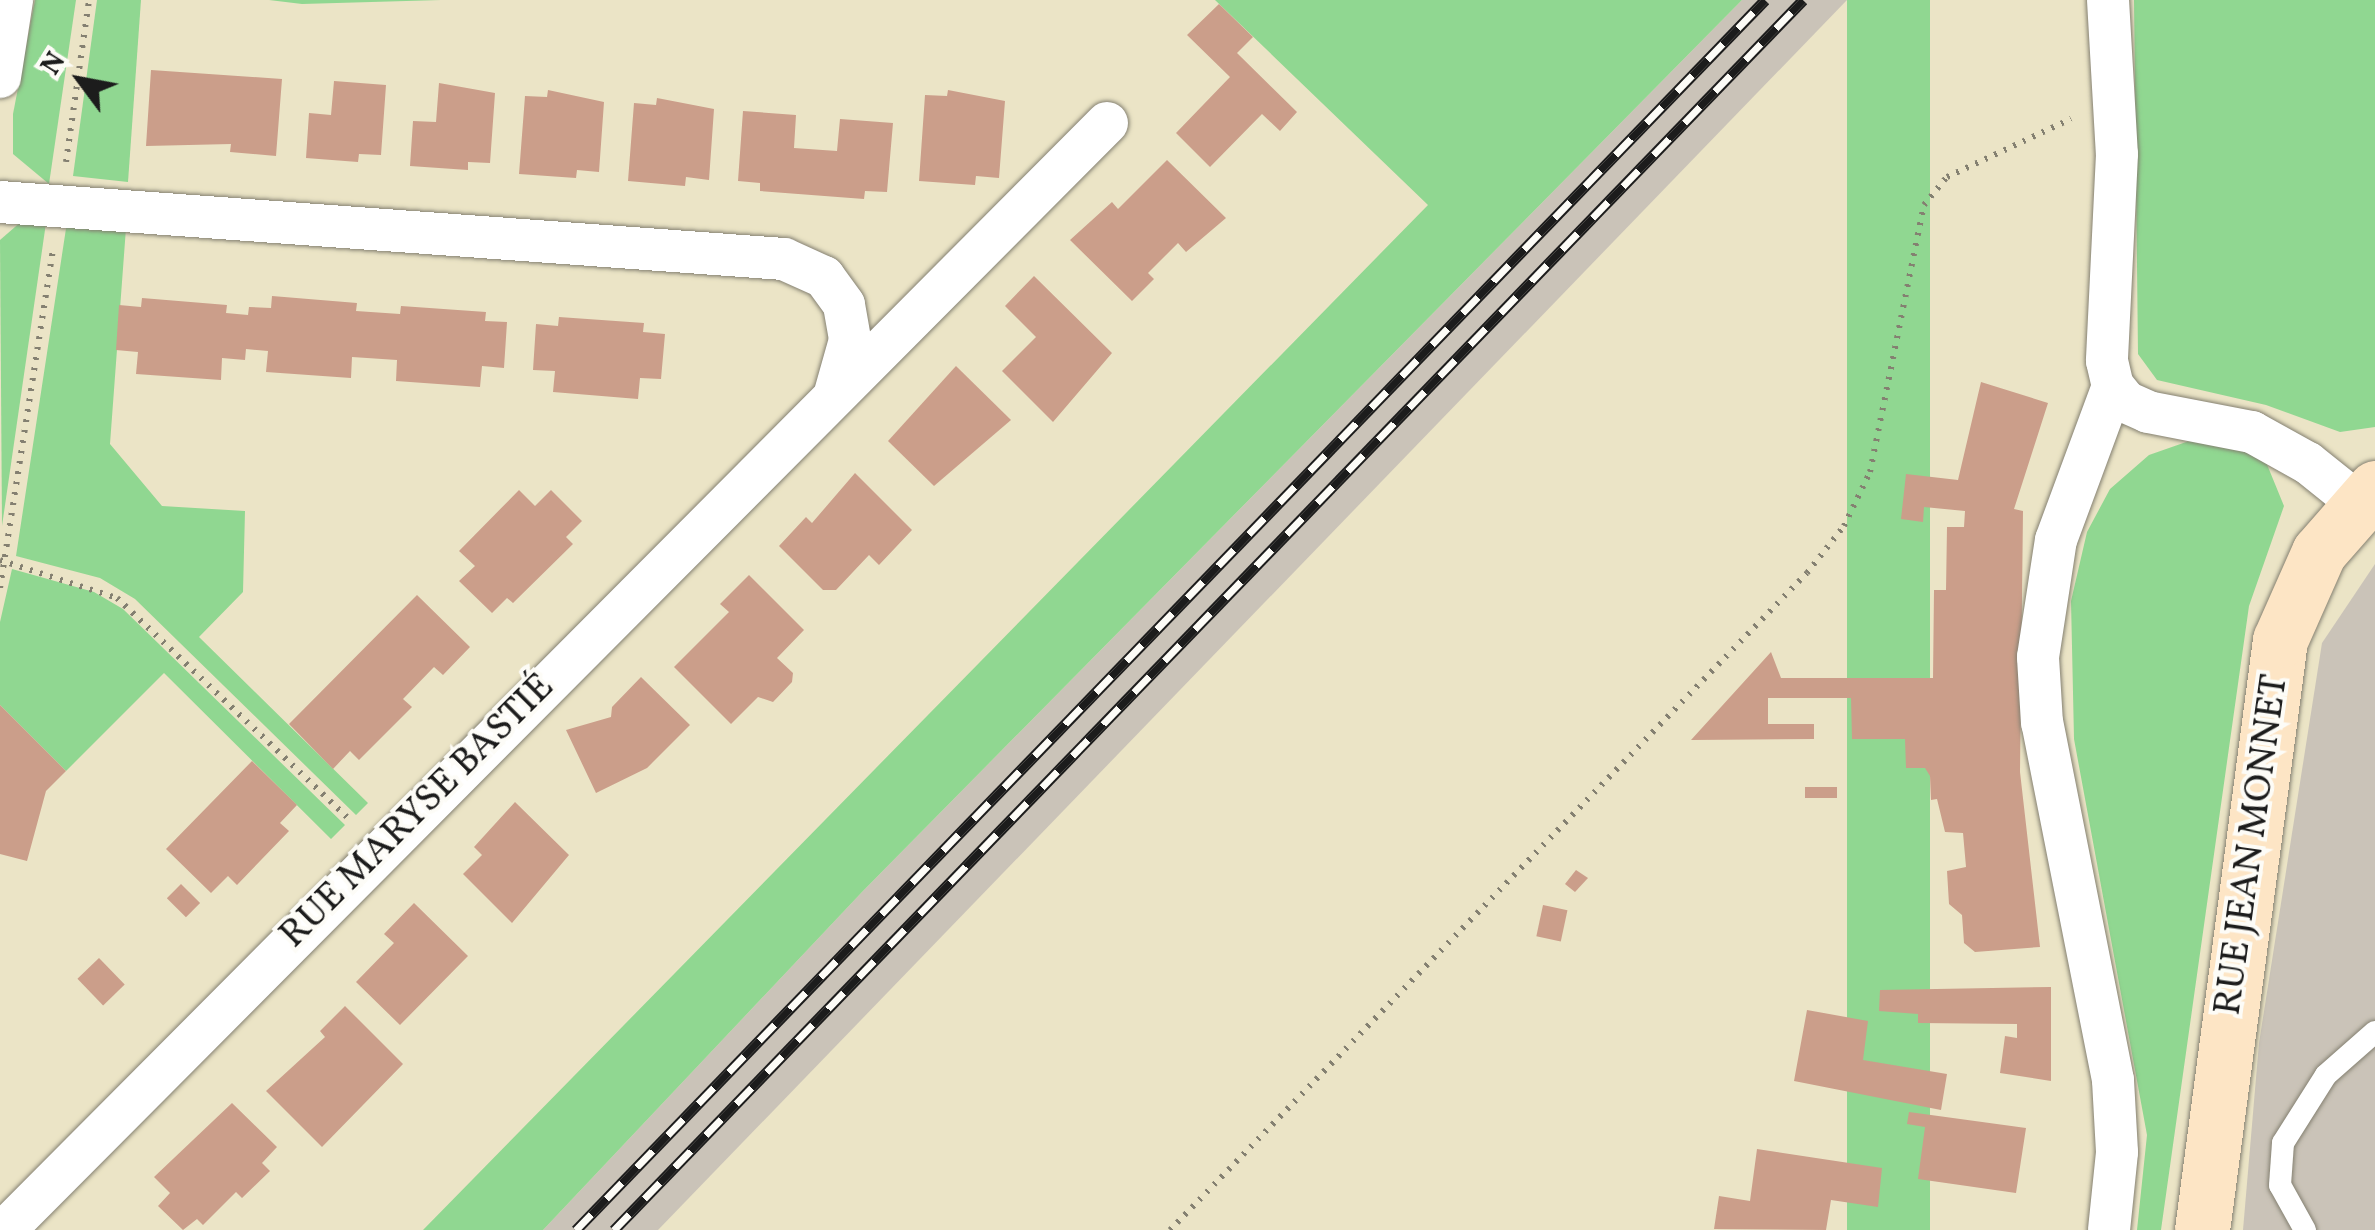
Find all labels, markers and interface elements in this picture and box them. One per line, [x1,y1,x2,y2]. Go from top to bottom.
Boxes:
north arrow [30,30,130,130]
text: N [32,45,76,83]
street label: RUE MARYSE BASTIÉ [271,665,565,959]
street label: RUE JEAN MONNET [2207,672,2299,1018]

